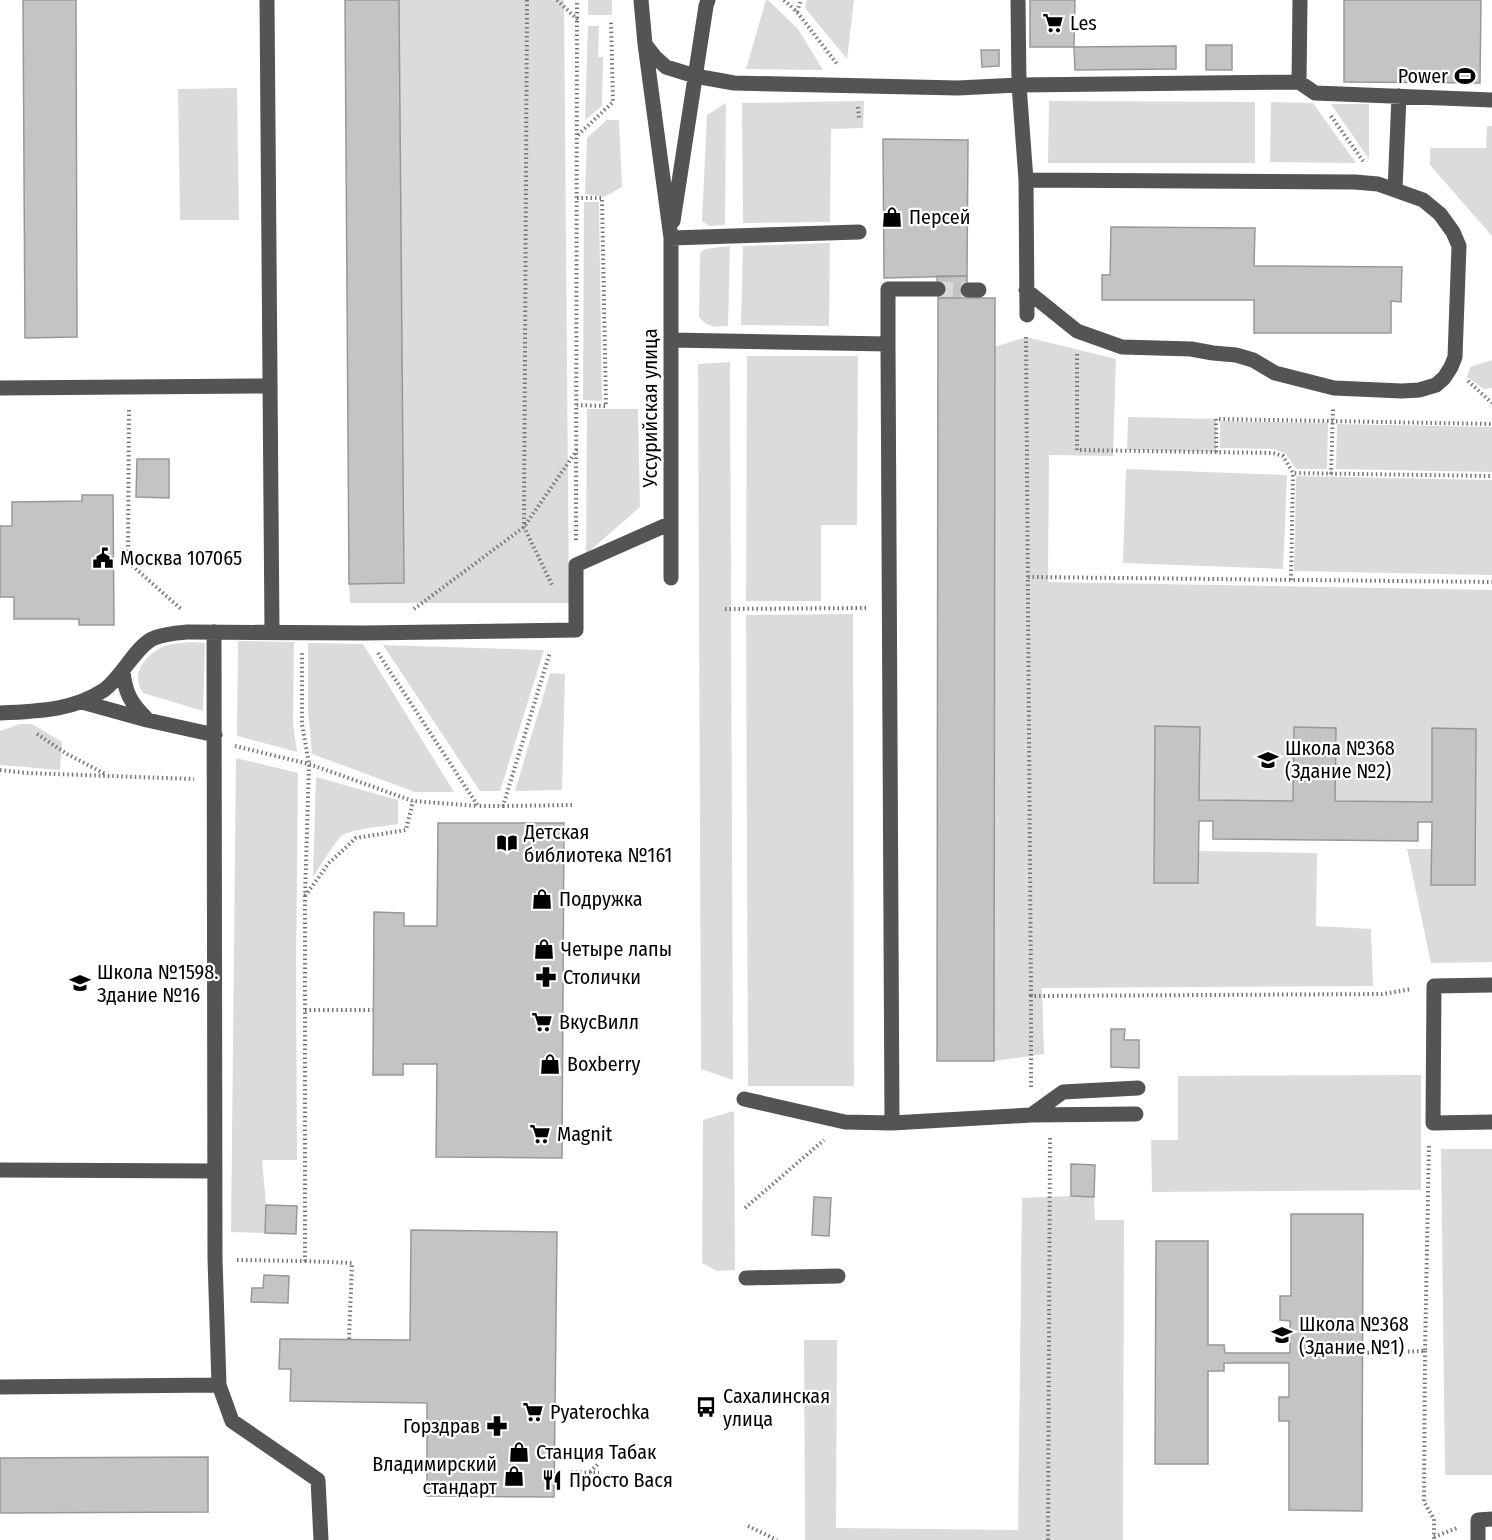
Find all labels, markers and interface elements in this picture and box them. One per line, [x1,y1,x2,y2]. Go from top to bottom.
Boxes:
supermarket icon: Les [1041,11,1065,35]
place label: Les [1070,11,1097,35]
place label: Power [1398,64,1448,88]
sports icon: Power [1453,64,1477,88]
shop icon: Персей [880,205,904,229]
place label: Персей [909,205,970,229]
street label: Уссурийская улица [638,329,662,488]
public building icon: Москва 107065 [91,546,115,570]
place label: Москва 107065 [120,546,242,570]
place label: Школа №368 (Здание №2) [1285,736,1395,783]
school or university icon: Школа №368 (Здание №2) [1256,748,1280,772]
place label: Детская библиотека №161 [523,820,672,867]
library icon: Детская библиотека №161 [495,831,519,855]
shop icon: Подружка [530,887,554,911]
place label: Подружка [559,887,643,911]
shop icon: Четыре лапы [532,937,556,961]
place label: Четыре лапы [561,937,672,961]
place label: Школа №1598. Здание №16 [97,960,219,1007]
pharmacy icon: Столички [534,965,558,989]
place label: Столички [563,965,641,989]
school or university icon: Школа №1598. Здание №16 [68,971,92,995]
supermarket icon: ВкусВилл [530,1010,554,1034]
place label: ВкусВилл [559,1010,639,1034]
shop icon: Boxberry [538,1052,562,1076]
place label: Boxberry [567,1052,641,1076]
supermarket icon: Magnit [528,1122,552,1146]
place label: Magnit [557,1122,613,1146]
place label: Школа №368 (Здание №1) [1299,1312,1409,1359]
school or university icon: Школа №368 (Здание №1) [1270,1323,1294,1347]
place label: Сахалинская улица [723,1384,830,1431]
bus stop icon: Сахалинская улица [694,1395,718,1419]
supermarket icon: Pyaterochka [521,1400,545,1424]
place label: Pyaterochka [550,1400,650,1424]
place label: Горздрав [403,1414,480,1438]
pharmacy icon: Горздрав [485,1414,509,1438]
shop icon: Станция Табак [507,1440,531,1464]
place label: Станция Табак [536,1440,657,1464]
place label: Владимирский стандарт [372,1452,498,1499]
shop icon: Владимирский стандарт [502,1464,526,1488]
restaurant icon: Просто Вася [540,1468,564,1492]
place label: Просто Вася [569,1468,673,1492]

